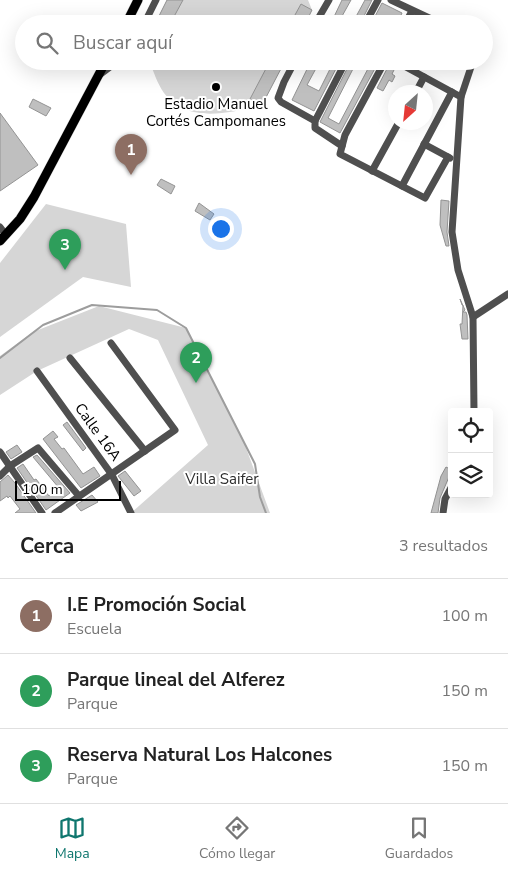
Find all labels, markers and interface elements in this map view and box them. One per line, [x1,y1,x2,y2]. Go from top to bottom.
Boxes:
search box [15,15,493,70]
icon: search [33,29,61,57]
text: Buscar aquí [73,30,172,56]
marker: Estadio Manuel Cortés Campomanes [210,81,222,93]
north arrow [388,85,433,130]
place label: Estadio Manuel Cortés Campomanes [146,94,286,131]
pin: 1 [115,134,147,175]
your location [208,216,234,242]
pin: 3 [49,229,81,270]
pin: 2 [180,342,212,383]
street label: Calle 16A [70,399,126,465]
map controls [448,408,493,498]
button: locate [448,408,493,453]
button: layers [448,453,493,498]
park label: Villa Saifer [184,469,259,489]
scale bar [15,478,121,501]
text: 100 m [22,480,63,499]
text: Cerca [20,532,74,560]
text: 3 resultados [399,535,488,557]
text: I.E Promoción Social [67,592,246,618]
text: 1 [31,605,41,627]
text: 100 m [441,605,488,627]
text: Escuela [67,618,122,640]
text: Parque lineal del Alferez [67,667,285,693]
text: 2 [31,680,41,702]
text: 150 m [441,680,488,702]
text: Parque [67,693,118,715]
text: Reserva Natural Los Halcones [67,742,332,768]
text: 3 [31,755,41,777]
text: 150 m [441,755,488,777]
text: Parque [67,768,118,790]
tab: Mapa [55,814,90,863]
tab: Cómo llegar [199,814,275,863]
tab: Guardados [385,814,453,863]

